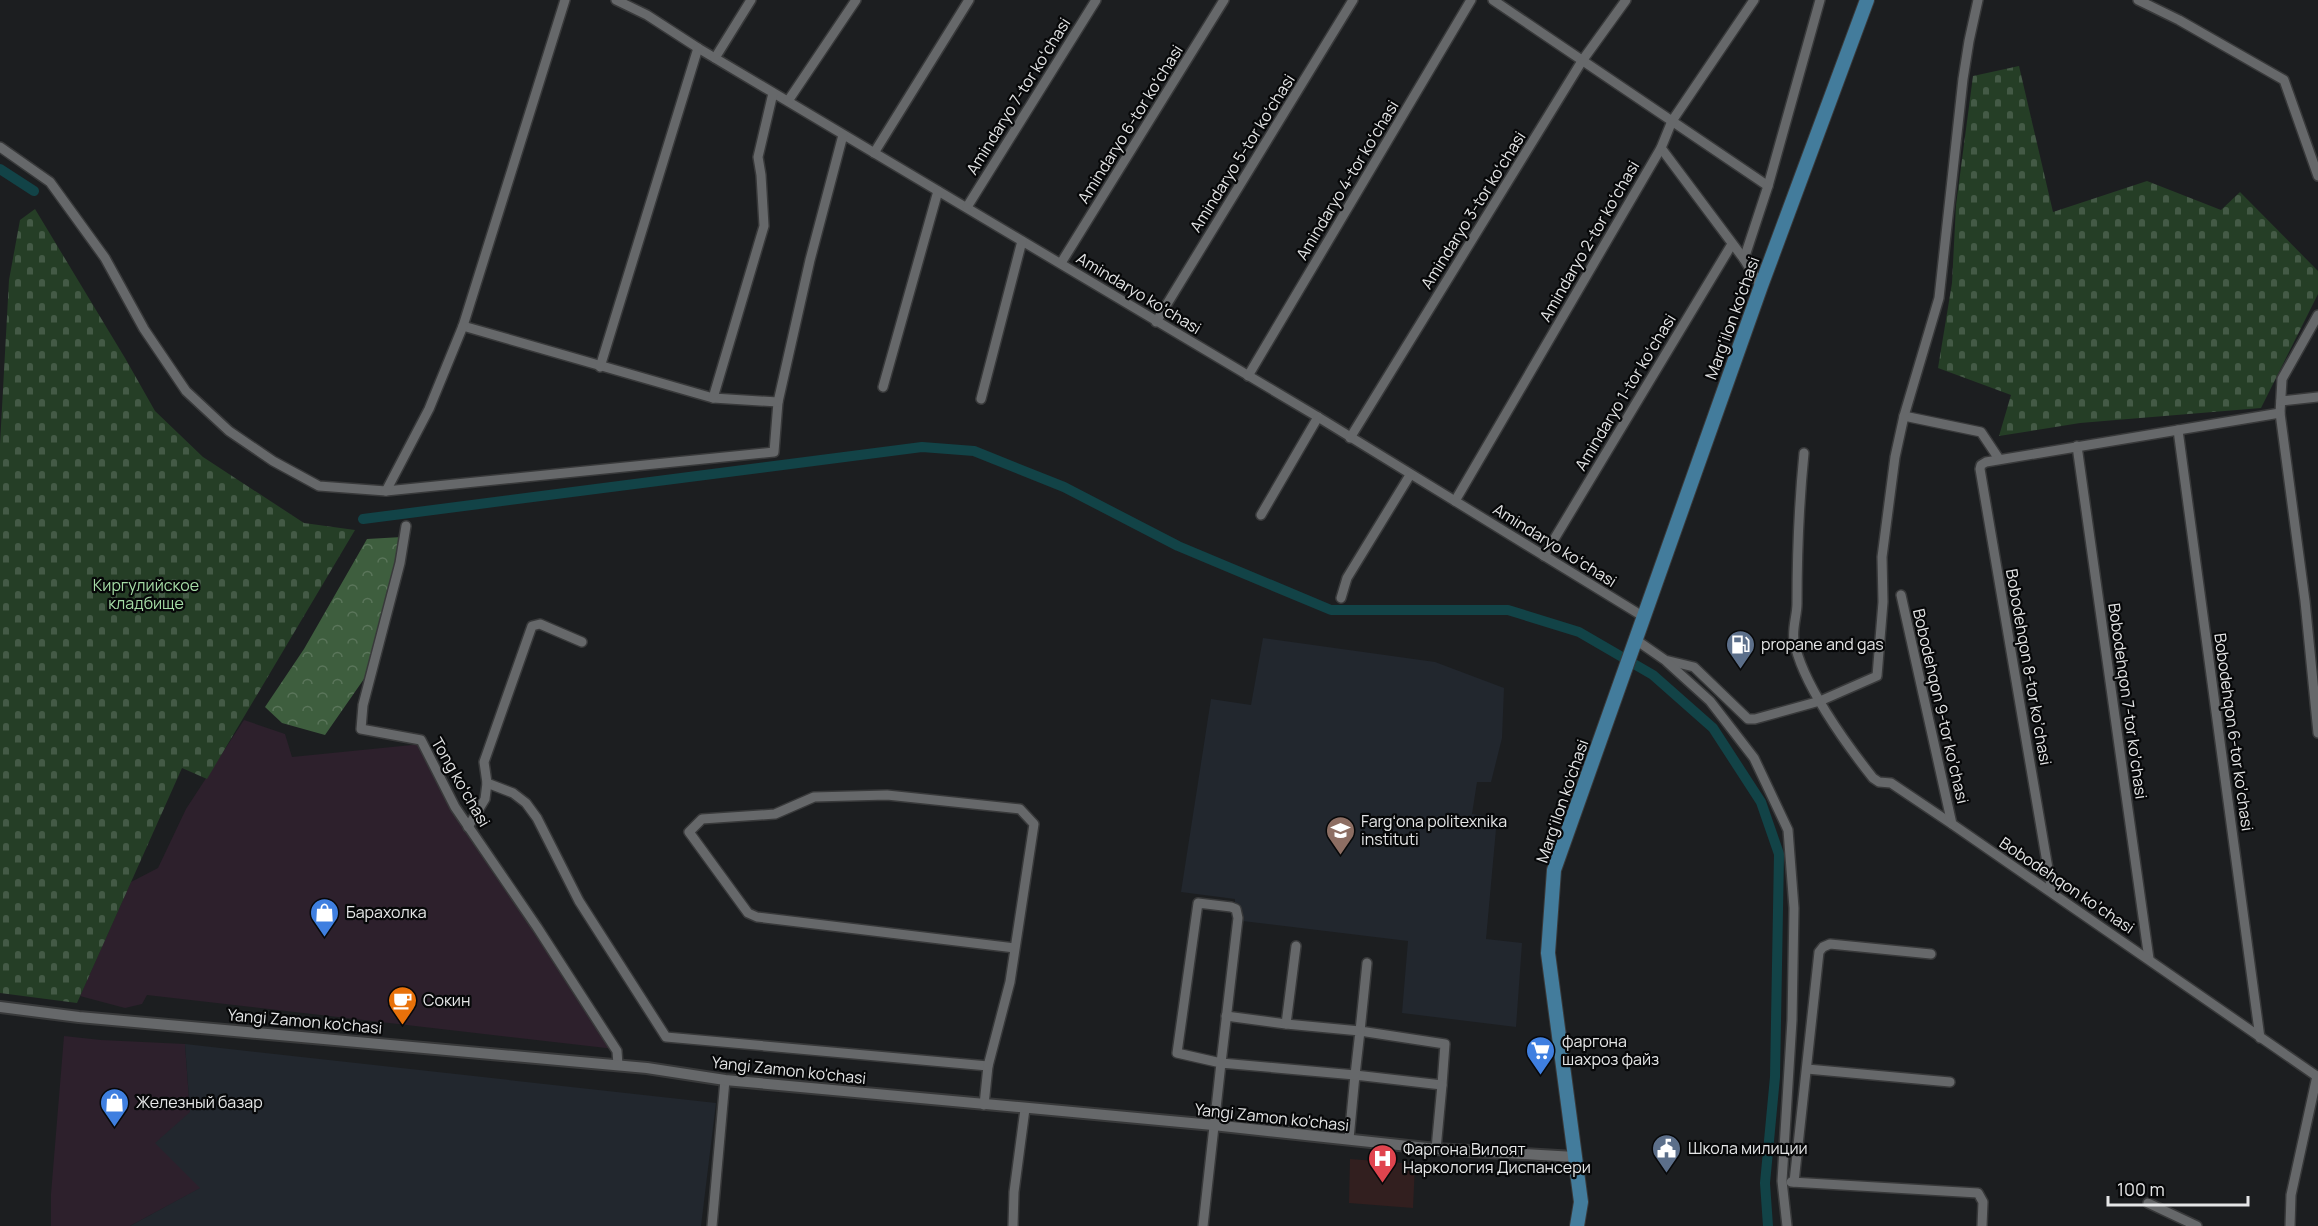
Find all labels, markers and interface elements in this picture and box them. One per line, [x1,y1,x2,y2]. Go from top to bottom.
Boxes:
street label: Amindaryo 7-tor koʻchasi [961,13,1075,179]
street label: Amindaryo 6-tor koʻchasi [1072,41,1188,207]
street label: Amindaryo 5-tor koʻchasi [1184,70,1300,236]
street label: Amindaryo 4-tor koʻchasi [1291,96,1403,264]
street label: Amindaryo 3-tor koʻchasi [1415,127,1531,293]
street label: Amindaryo 2-tor koʻchasi [1534,157,1644,325]
street label: Amindaryo koʻchasi [1073,247,1205,339]
street label: Marg'ilon ko'chasi [1700,254,1764,382]
street label: Amindaryo 1-tor koʻchasi [1569,309,1681,475]
street label: Amindaryo koʻchasi [1489,498,1621,592]
street label: Bobodehqon 8-tor koʼchasi [2001,567,2057,767]
park label: Киргулийское кладбище [93,574,199,614]
street label: Bobodehqon 7-tor koʼchasi [2103,602,2153,800]
street label: Bobodehqon 9-tor koʼchasi [1908,606,1974,806]
fuel station icon: propane and gas [1724,628,1756,670]
street label: Bobodehqon 6-tor koʼchasi [2209,632,2259,832]
place label: propane and gas [1761,633,1884,655]
street label: Tong koʻchasi [426,733,496,831]
street label: Marg'ilon ko'chasi [1531,736,1593,866]
place label: Fargʻona politexnika instituti [1361,810,1507,850]
school or university icon: Fargʻona politexnika instituti [1324,814,1356,856]
street label: Bobodehqon koʼchasi [1995,832,2139,938]
shop icon: Барахолка [309,896,341,938]
place label: Барахолка [346,901,427,923]
cafe icon: Сокин [386,984,418,1026]
place label: Сокин [423,989,470,1011]
street label: Yangi Zamon ko'chasi [227,1003,383,1039]
place label: фаргона шахроз файз [1562,1030,1659,1070]
supermarket icon: фаргона шахроз файз [1525,1034,1557,1076]
street label: Yangi Zamon ko'chasi [711,1051,867,1089]
shop icon: Железный базар [99,1086,131,1128]
place label: Железный базар [136,1091,263,1113]
street label: Yangi Zamon ko'chasi [1194,1098,1350,1136]
public building icon: Школа милиции [1651,1132,1683,1174]
place label: Школа милиции [1688,1137,1808,1159]
place label: Фаргона Вилоят Наркология Диспансери [1403,1138,1591,1178]
hospital icon: Фаргона Вилоят Наркология Диспансери [1366,1142,1398,1184]
scale bar [2108,1169,2248,1207]
text: 100 m [2117,1177,2165,1201]

